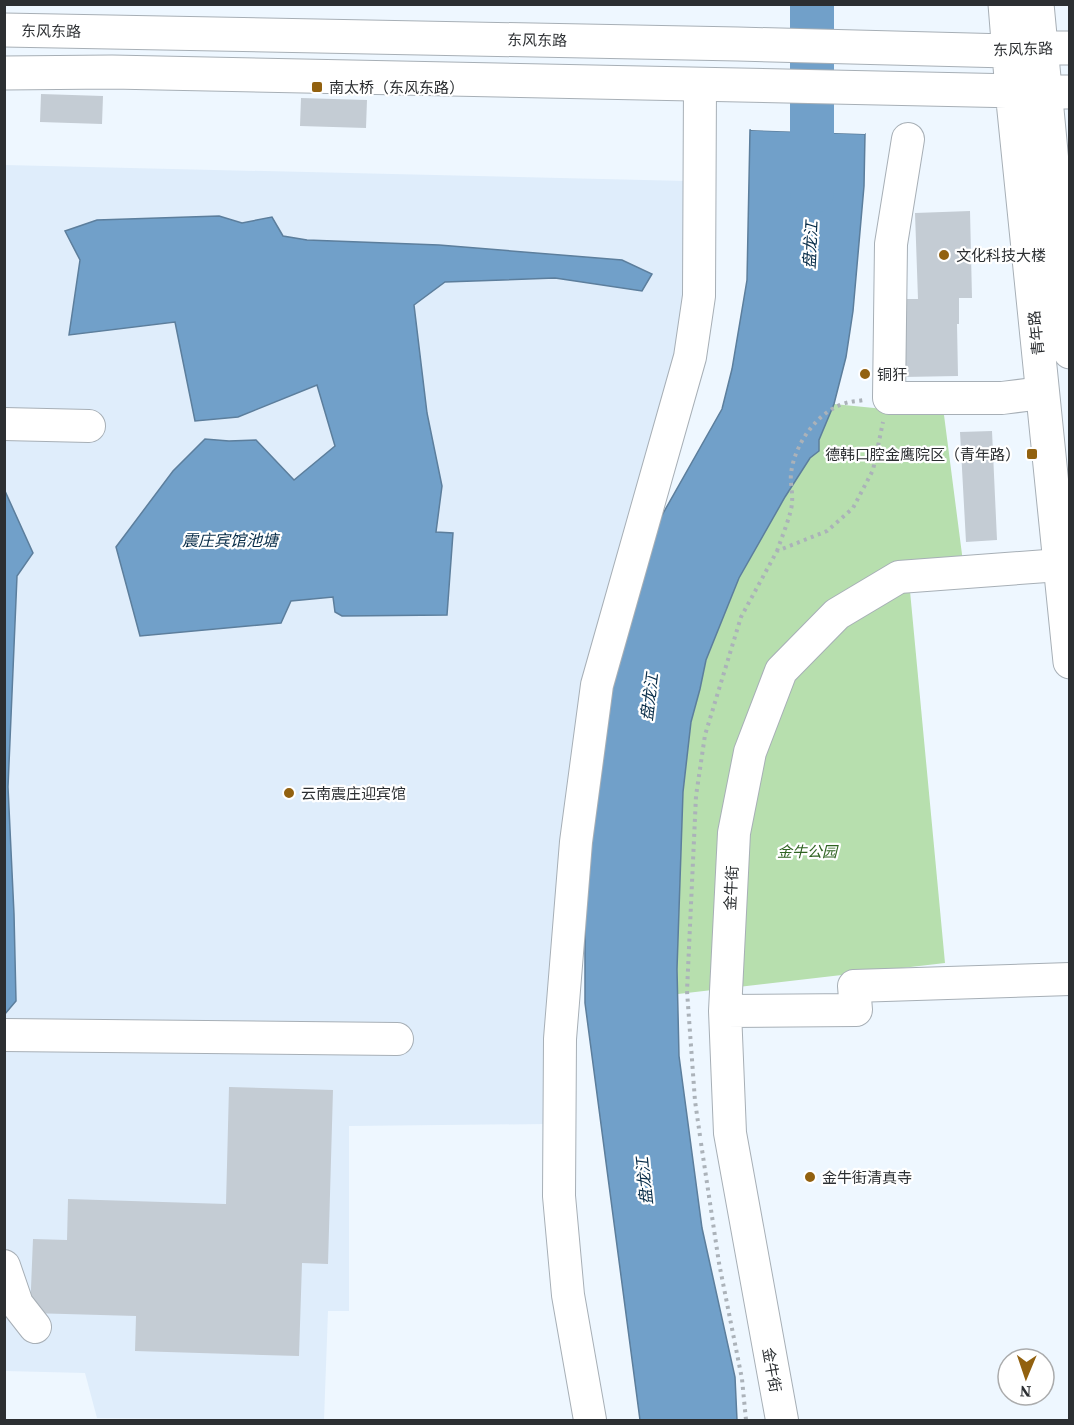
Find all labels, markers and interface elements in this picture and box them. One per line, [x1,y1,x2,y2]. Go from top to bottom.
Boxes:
street label: 东风东路 [21,20,81,42]
street label: 东风东路 [507,29,567,51]
street label: 东风东路 [993,37,1053,61]
place label: 南太桥（东风东路） [329,77,464,98]
marker: 南太桥（东风东路） [310,80,324,94]
water label: 盘龙江 [798,218,822,270]
place label: 文化科技大楼 [956,245,1046,266]
marker: 文化科技大楼 [937,248,951,262]
street label: 青年路 [1023,310,1049,356]
place label: 铜犴 [877,364,907,385]
marker: 铜犴 [858,367,872,381]
place label: 德韩口腔金鹰院区（青年路） [825,444,1020,465]
marker: 德韩口腔金鹰院区（青年路） [1025,447,1039,461]
water label: 震庄宾馆池塘 [182,529,281,551]
water label: 盘龙江 [635,670,663,722]
place label: 云南震庄迎宾馆 [301,783,406,804]
marker: 云南震庄迎宾馆 [282,786,296,800]
park label: 金牛公园 [777,841,839,862]
street label: 金牛街 [719,865,743,911]
water label: 盘龙江 [630,1154,657,1206]
place label: 金牛街清真寺 [822,1167,912,1188]
marker: 金牛街清真寺 [803,1170,817,1184]
street label: 金牛街 [758,1346,786,1394]
north arrow [996,1347,1056,1407]
text: N [1019,1381,1032,1403]

